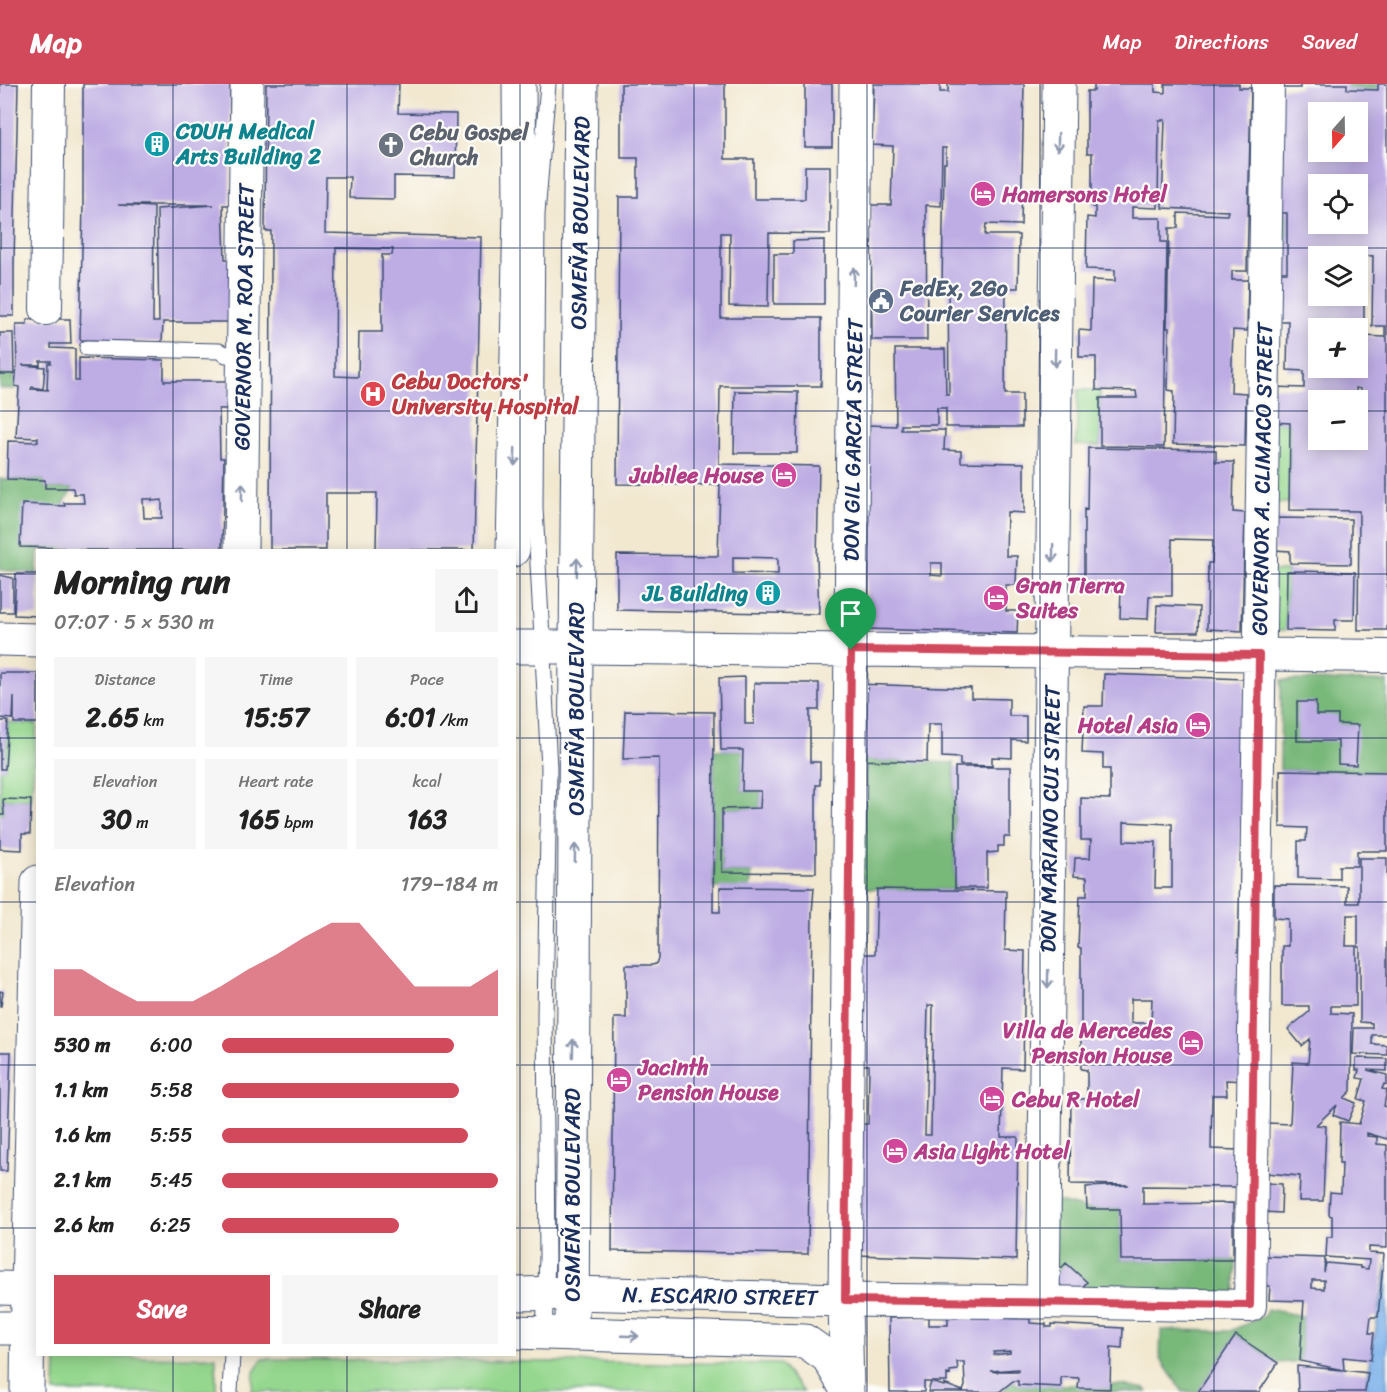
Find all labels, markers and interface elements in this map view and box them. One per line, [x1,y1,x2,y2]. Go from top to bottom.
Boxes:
text: Map [30,18,82,67]
text: Map [1103,23,1141,61]
text: Directions [1174,23,1269,61]
text: Saved [1302,23,1357,61]
north arrow [1308,102,1368,162]
map controls [1308,102,1368,450]
place label: CDUH Medical Arts Building 2 [175,112,321,176]
place label: Cebu Gospel Church [409,113,530,177]
street label: OSMEÑA BOULEVARD [559,115,601,330]
building icon: CDUH Medical Arts Building 2 [142,129,172,159]
church icon: Cebu Gospel Church [376,130,406,160]
one-way arrow [1052,132,1064,152]
button: locate [1308,174,1368,234]
place label: Hamersons Hotel [1001,175,1168,214]
hotel icon: Hamersons Hotel [968,179,998,209]
street label: GOVERNOR M. ROA STREET [222,182,266,451]
button: layers [1308,246,1368,306]
one-way arrow [848,267,860,287]
place label: FedEx, 2Go Courier Services [899,269,1061,333]
public building icon: FedEx, 2Go Courier Services [866,286,896,316]
street label: DON GIL GARCIA STREET [831,317,875,562]
button: + [1308,318,1368,378]
street label: GOVERNOR A. CLIMACO STREET [1240,320,1284,636]
one-way arrow [1049,348,1061,368]
place label: Cebu Doctors' University Hospital [391,362,580,426]
hospital icon: Cebu Doctors' University Hospital [358,379,388,409]
button: − [1308,390,1368,450]
one-way arrow [509,447,520,467]
place label: Jubilee House [628,456,765,495]
hotel icon: Jubilee House [769,460,799,490]
one-way arrow [236,483,248,503]
one-way arrow [1047,543,1059,563]
text: Morning run [54,553,230,611]
one-way arrow [571,558,582,578]
place label: Gran Tierra Suites [1015,566,1125,630]
button: share [435,569,498,632]
place label: JL Building [641,574,748,613]
building icon: JL Building [753,578,783,608]
hotel icon: Gran Tierra Suites [981,583,1011,613]
pin [825,588,876,650]
icon: arrive [834,597,867,630]
street label: OSMEÑA BOULEVARD [557,602,596,816]
text: 07:07 · 5 × 530 m [54,605,214,640]
text: Distance [95,665,155,694]
text: Time [259,665,293,694]
text: Pace [410,665,444,694]
street label: DON MARIANO CUI STREET [1028,683,1072,953]
text: 2.65 [86,694,139,740]
text: 15:57 [243,694,309,740]
text: 6:01 [385,694,436,740]
text: km [139,706,164,735]
text: /km [436,706,469,735]
place label: Hotel Asia [1077,706,1178,745]
hotel icon: Hotel Asia [1183,710,1213,740]
text: Elevation [93,767,157,796]
text: Heart rate [238,767,314,796]
text: kcal [412,767,442,796]
text: 30 [101,796,132,842]
text: 165 [238,796,280,842]
text: 163 [407,796,447,842]
text: m [132,808,149,837]
text: bpm [280,808,314,837]
one-way arrow [569,843,581,863]
text: Elevation [54,867,135,902]
text: 179–184 m [401,867,498,902]
one-way arrow [1042,969,1054,989]
place label: Villa de Mercedes Pension House [1003,1011,1173,1075]
text: 530 m [54,1028,110,1063]
text: 6:00 [150,1028,193,1063]
hotel icon: Villa de Mercedes Pension House [1176,1028,1206,1058]
one-way arrow [567,1038,579,1058]
place label: Jacinth Pension House [636,1048,779,1112]
hotel icon: Jacinth Pension House [604,1065,634,1095]
text: 1.1 km [54,1073,108,1108]
text: 5:58 [150,1073,193,1108]
place label: Cebu R Hotel [1011,1080,1141,1119]
hotel icon: Cebu R Hotel [977,1084,1007,1114]
street label: OSMEÑA BOULEVARD [553,1088,592,1302]
text: 1.6 km [54,1118,111,1153]
text: 5:55 [150,1118,193,1153]
place label: Asia Light Hotel [913,1132,1070,1171]
hotel icon: Asia Light Hotel [880,1136,910,1166]
text: 2.1 km [54,1163,111,1198]
text: 5:45 [150,1163,193,1198]
text: 2.6 km [54,1208,114,1243]
text: 6:25 [150,1208,191,1243]
button: Save [54,1275,270,1344]
button: Share [282,1275,498,1344]
street label: N. ESCARIO STREET [622,1275,819,1317]
one-way arrow [619,1330,639,1341]

